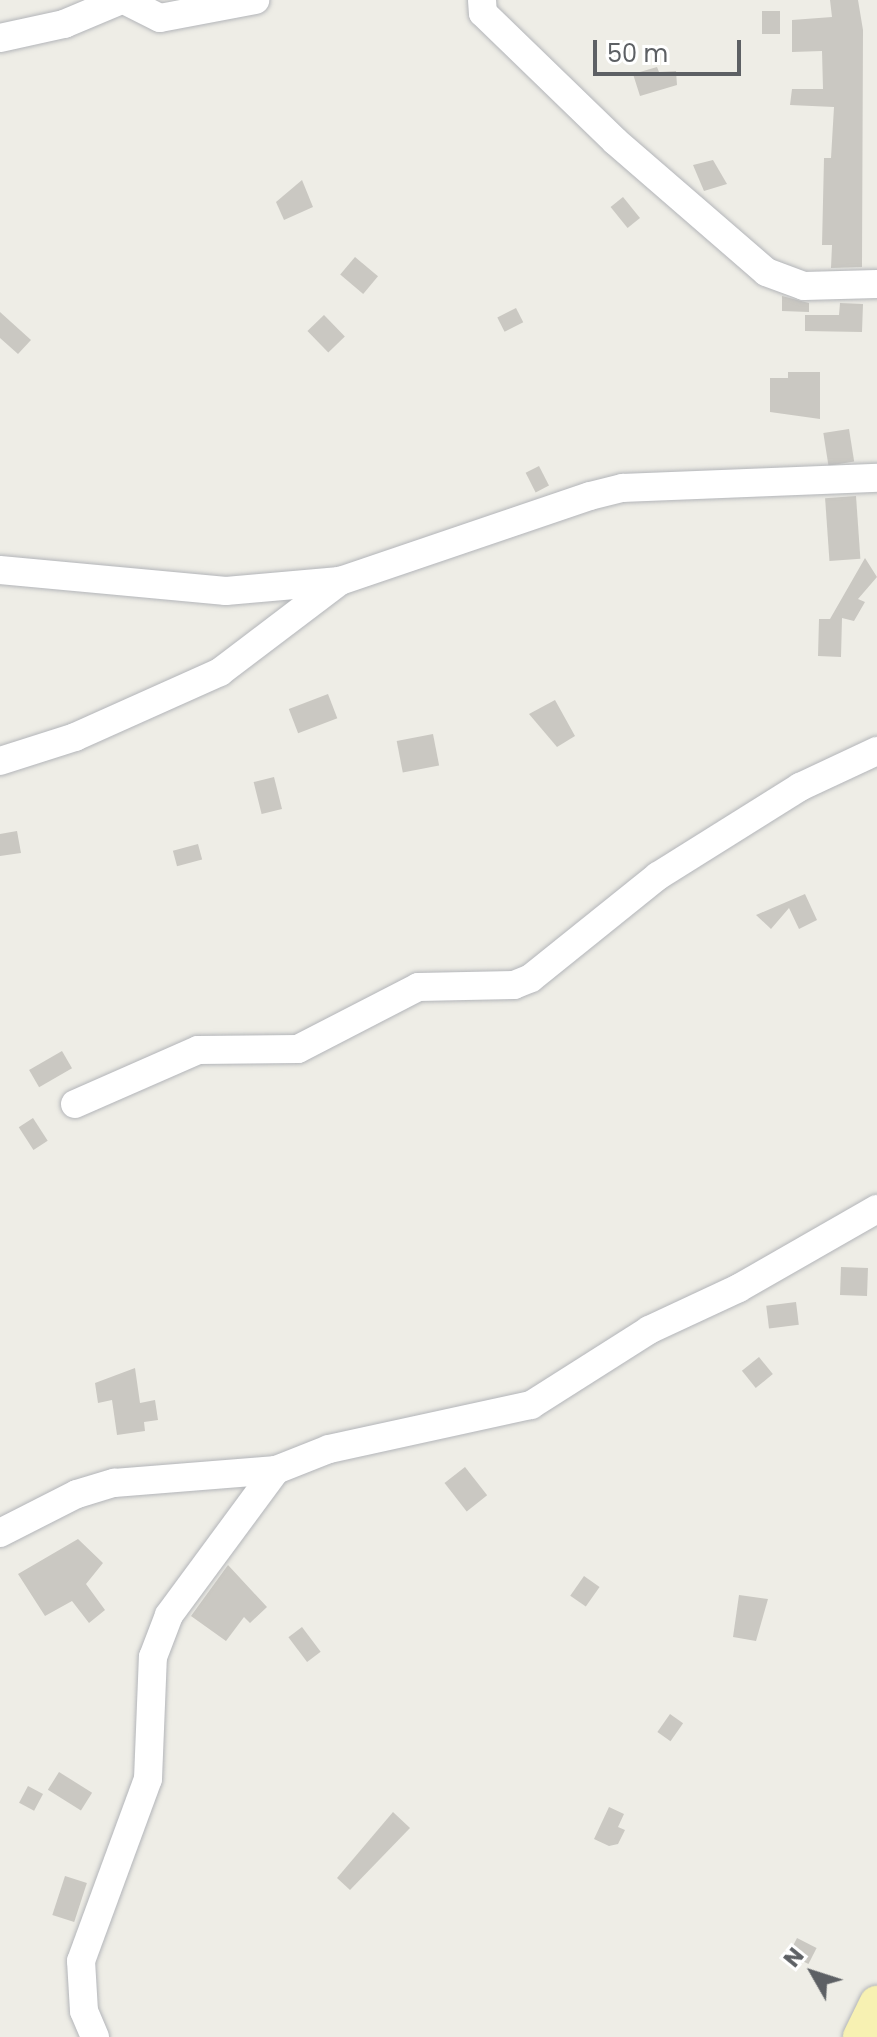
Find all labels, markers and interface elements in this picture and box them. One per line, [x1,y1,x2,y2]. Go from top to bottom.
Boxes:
scale bar [597,24,745,74]
text: 50 m [607,37,668,70]
north arrow [773,1933,853,2013]
text: N [777,1941,811,1974]

